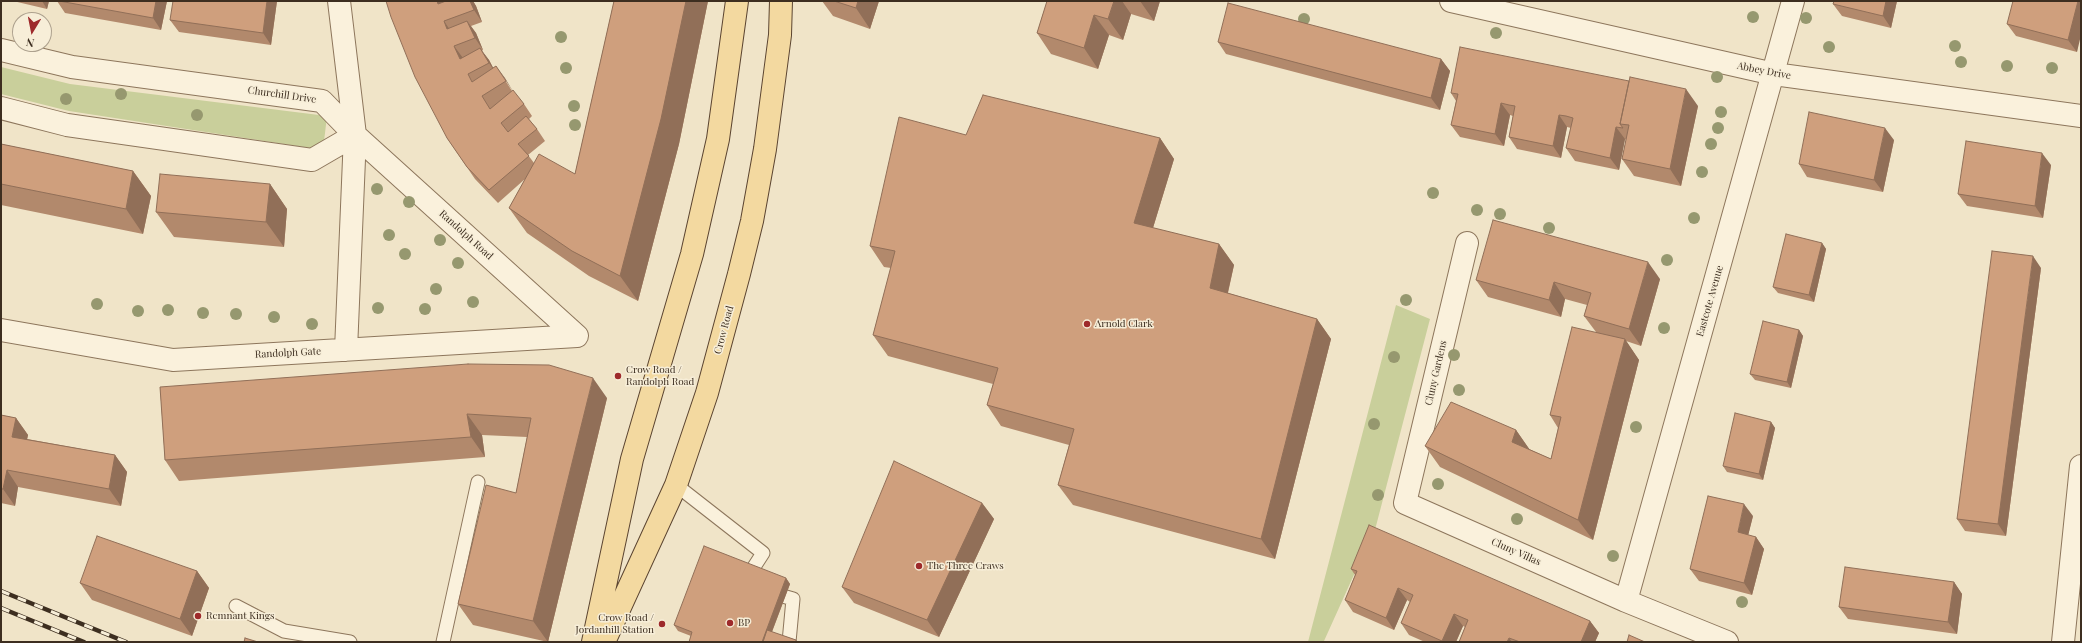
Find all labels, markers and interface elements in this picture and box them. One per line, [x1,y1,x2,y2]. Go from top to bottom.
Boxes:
north arrow [12,12,52,52]
text: N [25,35,35,51]
street label: Abbey Drive [1736,60,1792,82]
street label: Churchill Drive [247,84,317,106]
street label: Randolph Road [437,208,495,262]
street label: Eastcote Avenue [1694,264,1726,338]
street label: Crow Road [712,305,736,355]
place label: Arnold Clark [1095,318,1153,330]
marker: Arnold Clark [1082,319,1092,329]
street label: Cluny Gardens [1423,339,1449,407]
street label: Randolph Gate [255,345,321,361]
place label: Crow Road / Randolph Road [626,364,694,388]
marker: Crow Road / Randolph Road [613,371,623,381]
street label: Cluny Villas [1489,536,1543,568]
place label: The Three Craws [927,560,1004,572]
marker: The Three Craws [914,561,924,571]
place label: Remnant Kings [206,610,274,622]
marker: Remnant Kings [193,611,203,621]
place label: Crow Road / Jordanhill Station [576,612,654,636]
place label: BP [738,617,750,629]
marker: BP [725,618,735,628]
marker: Crow Road / Jordanhill Station [657,619,667,629]

